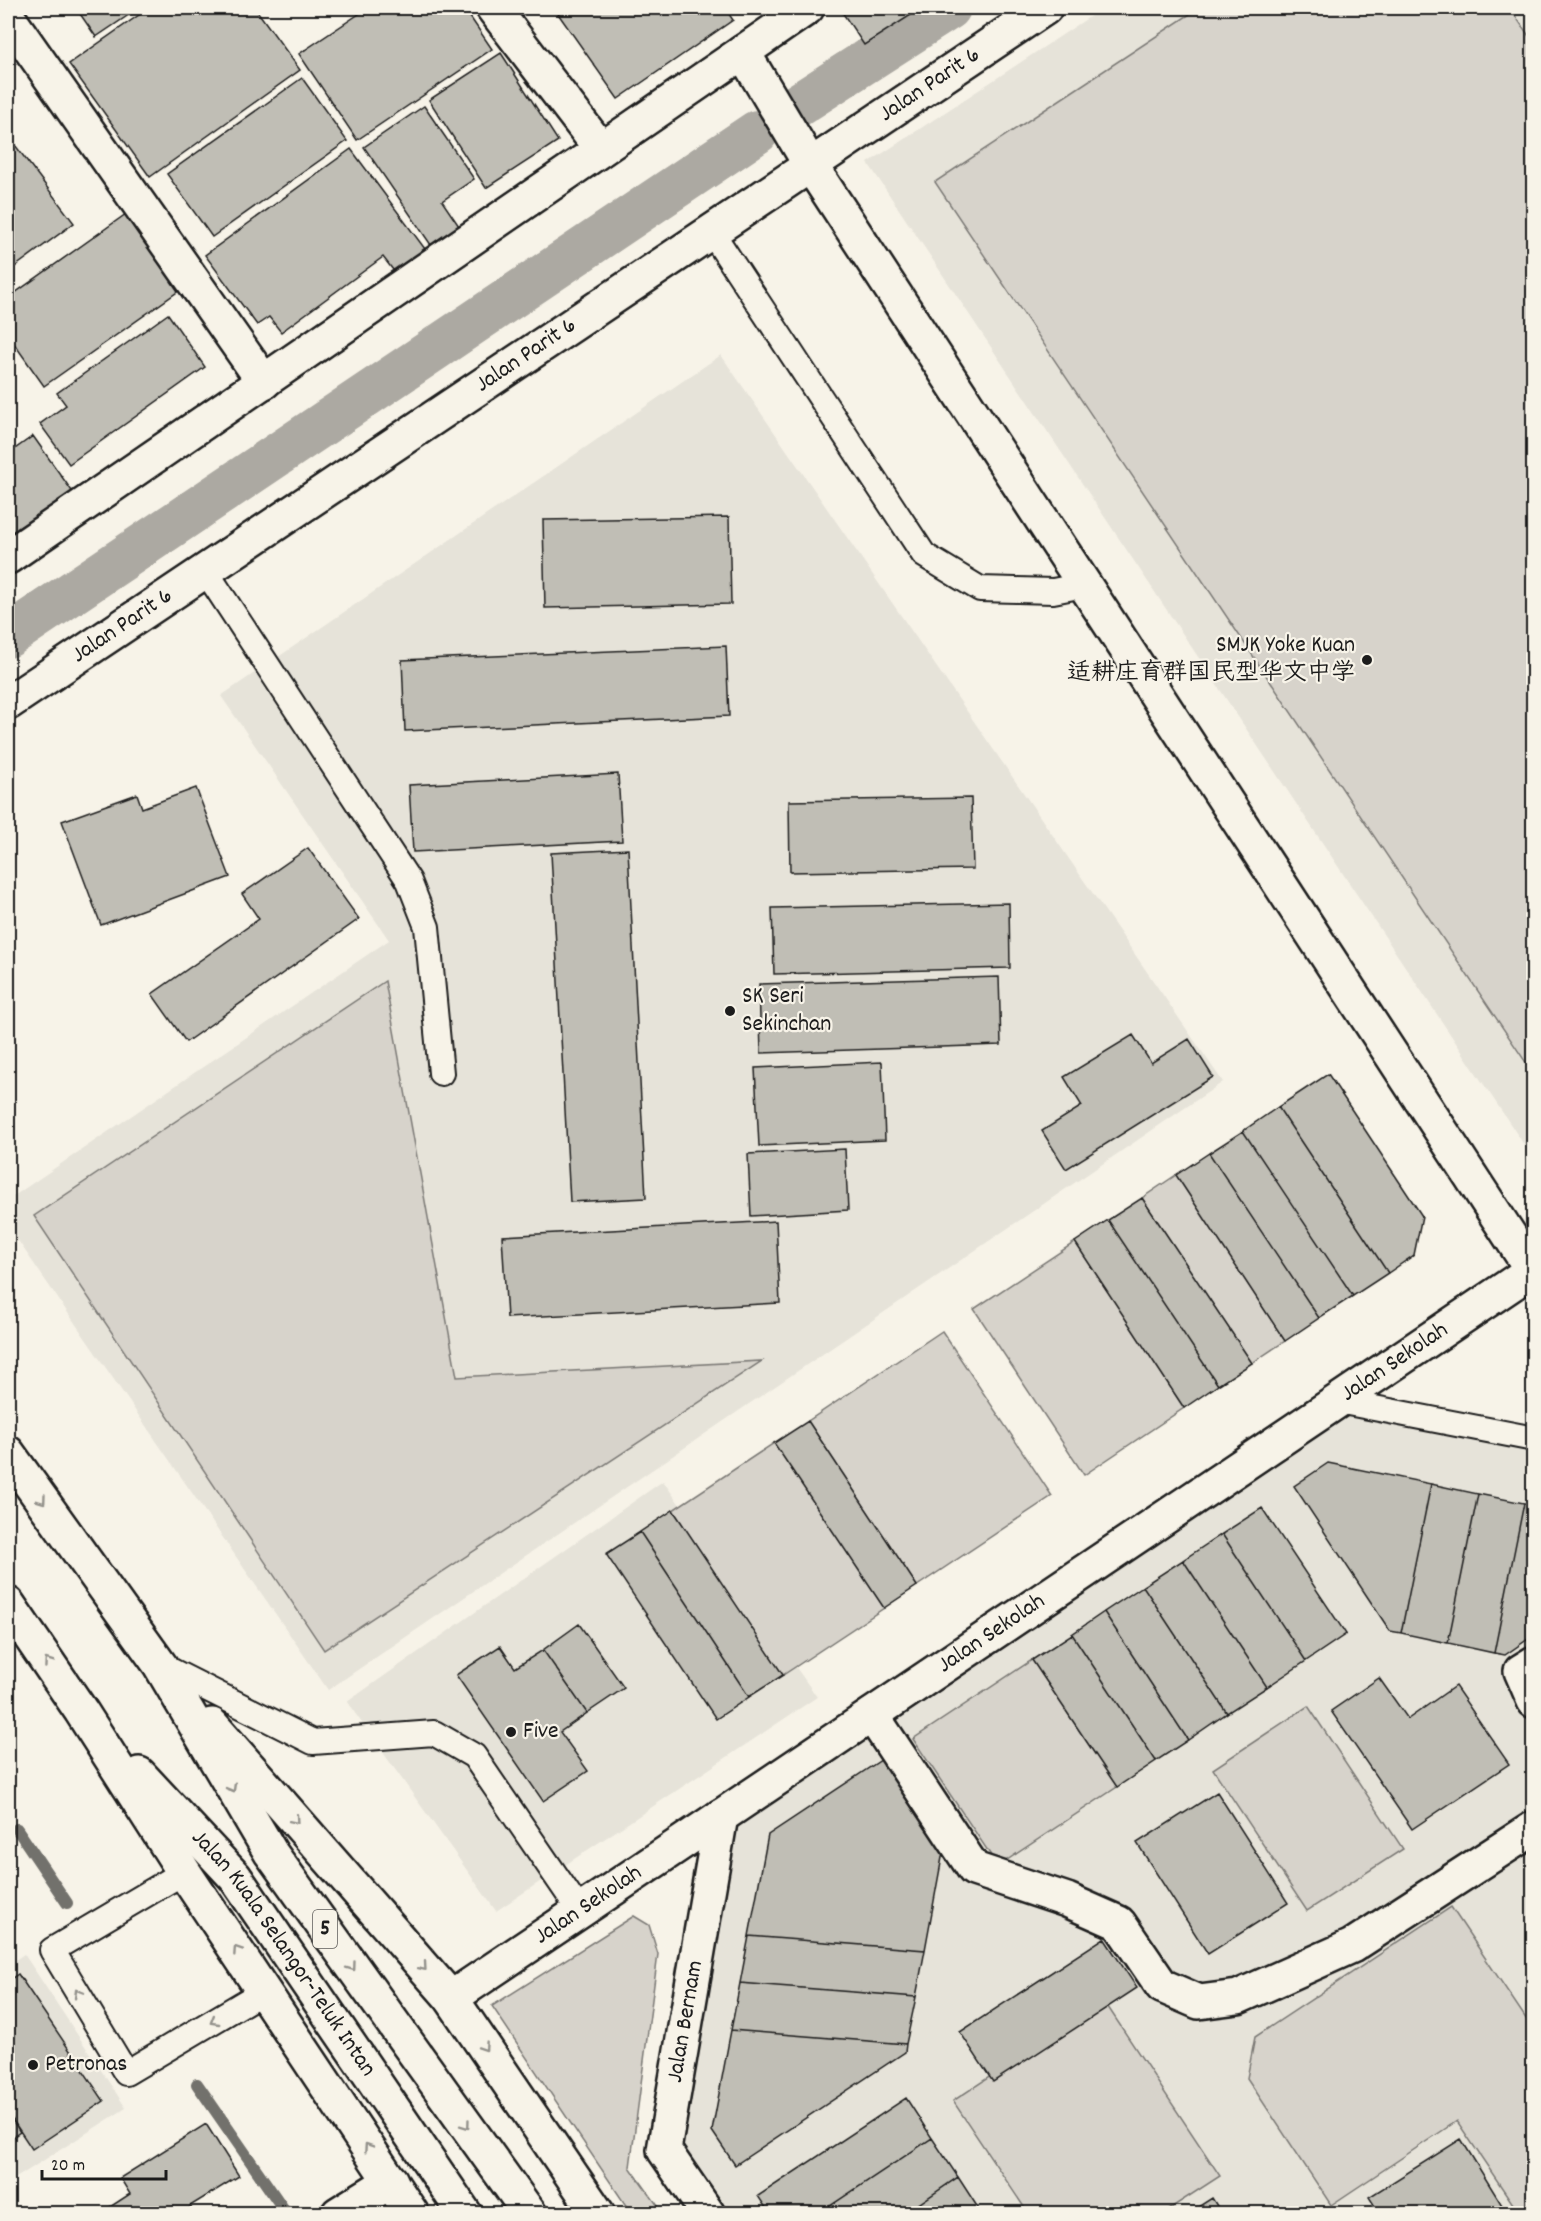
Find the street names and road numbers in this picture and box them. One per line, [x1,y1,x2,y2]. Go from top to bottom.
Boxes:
street label: Jalan Parit 6 [873,39,987,131]
street label: Jalan Parit 6 [469,309,584,402]
street label: Jalan Parit 6 [65,580,180,672]
street label: Jalan Sekolah [1334,1314,1456,1411]
street label: Jalan Sekolah [931,1585,1052,1682]
street label: Jalan Kuala Selangor-Teluk Intan [183,1822,384,2084]
street label: Jalan Sekolah [528,1857,649,1954]
road number: 5 [313,1910,337,1948]
street label: Jalan Bernam [659,1958,713,2085]

